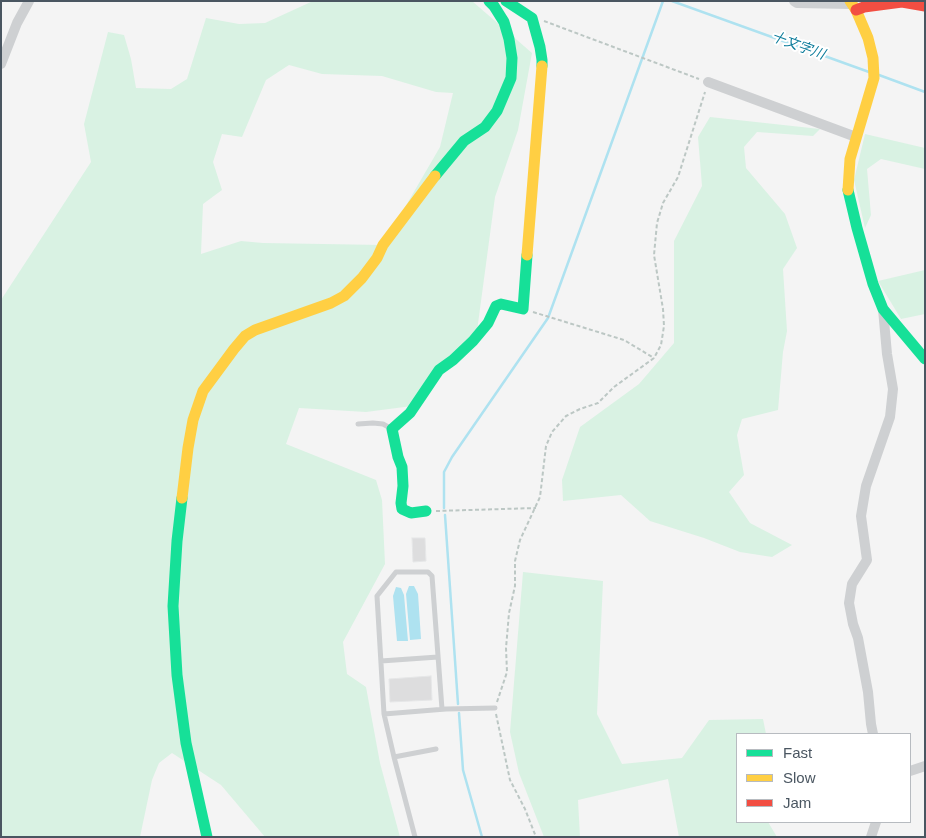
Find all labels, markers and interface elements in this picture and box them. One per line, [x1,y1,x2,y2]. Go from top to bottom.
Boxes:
water label: 十文字川 [769,29,827,63]
legend [736,733,911,823]
text: Fast [783,744,812,761]
text: Slow [783,769,816,786]
text: Jam [783,794,811,811]

